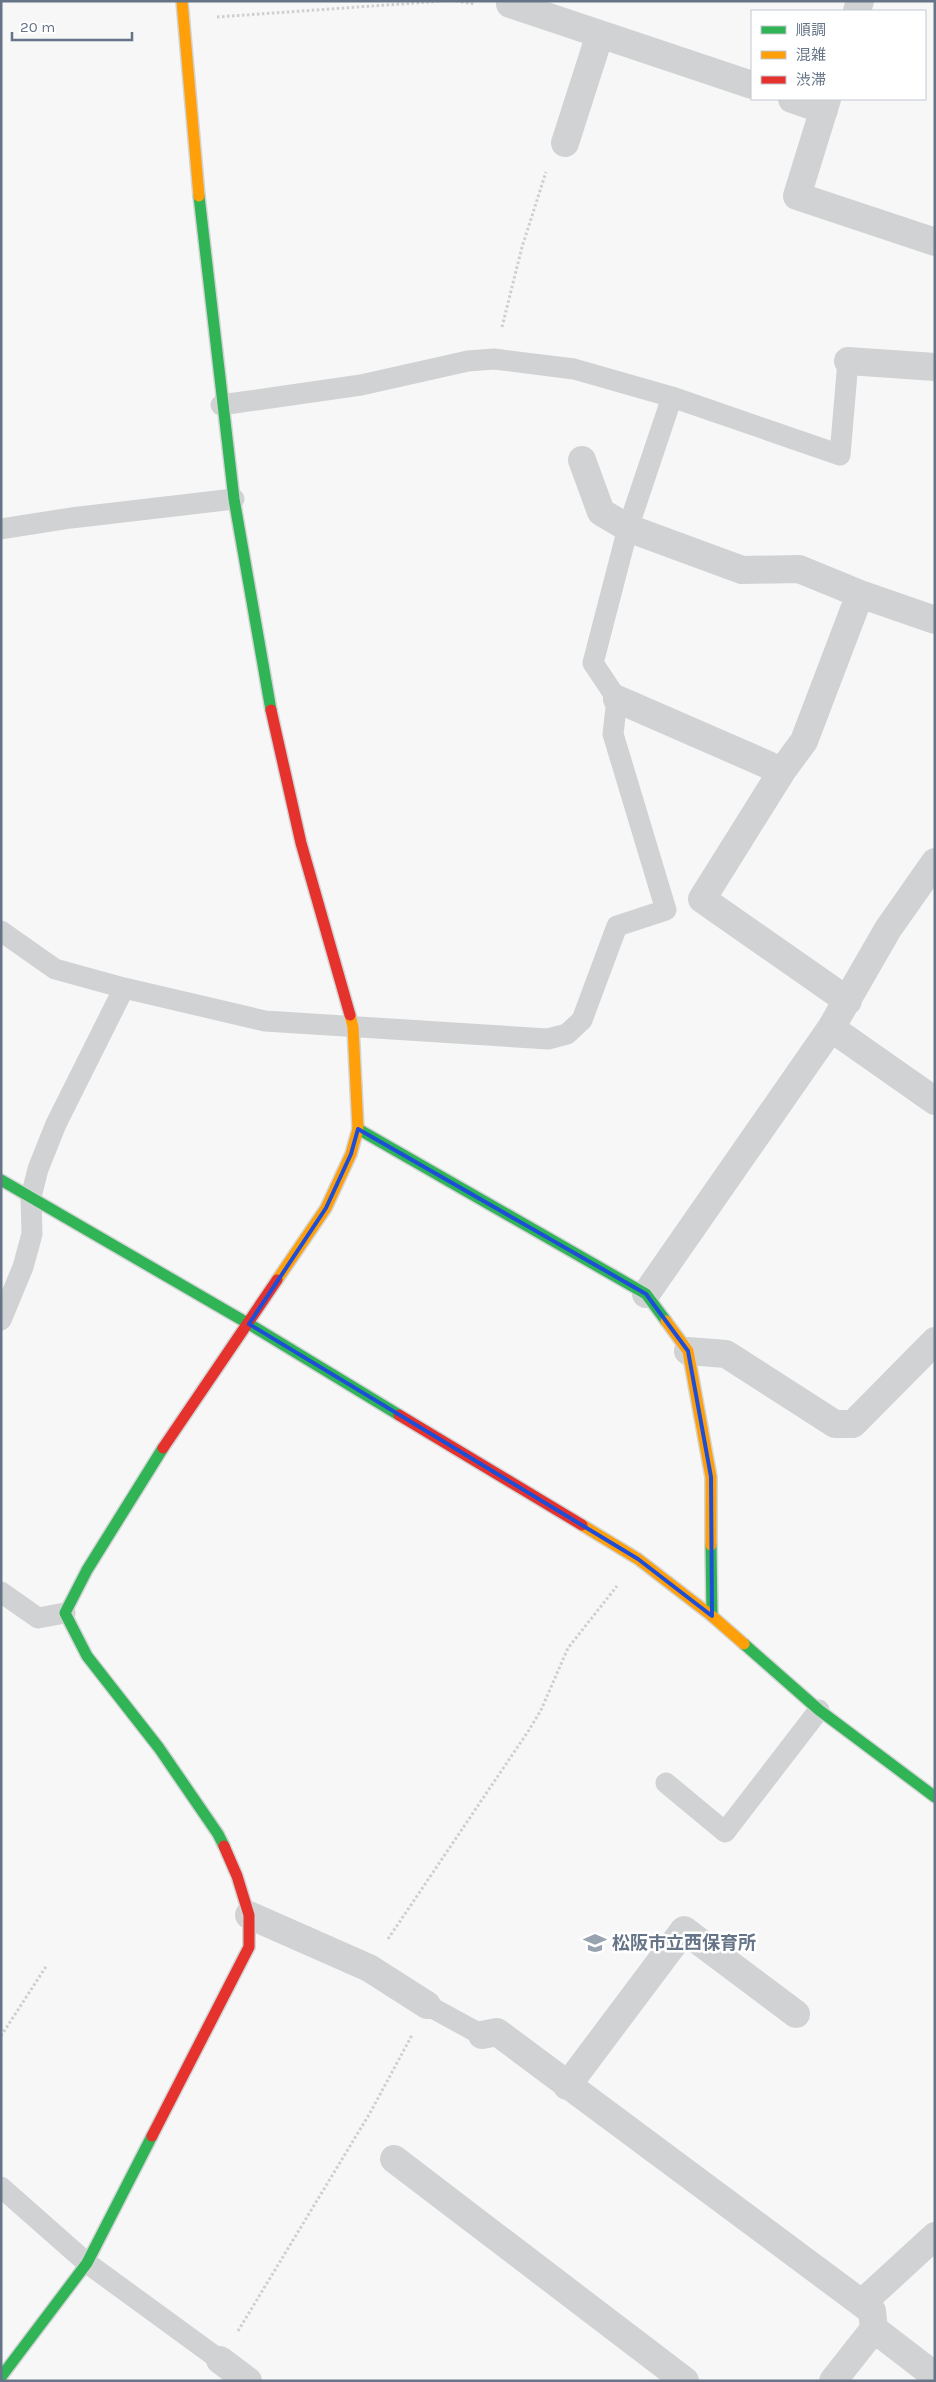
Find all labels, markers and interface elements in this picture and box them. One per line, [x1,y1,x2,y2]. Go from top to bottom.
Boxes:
scale bar [12,10,132,42]
legend [751,10,926,100]
text: 20 m [20,18,55,36]
text: 順調 [796,21,826,39]
text: 混雑 [796,46,826,64]
text: 渋滞 [796,71,826,89]
school or university icon: 松阪市立西保育所 [582,1930,608,1956]
place label: 松阪市立西保育所 [612,1932,756,1954]

